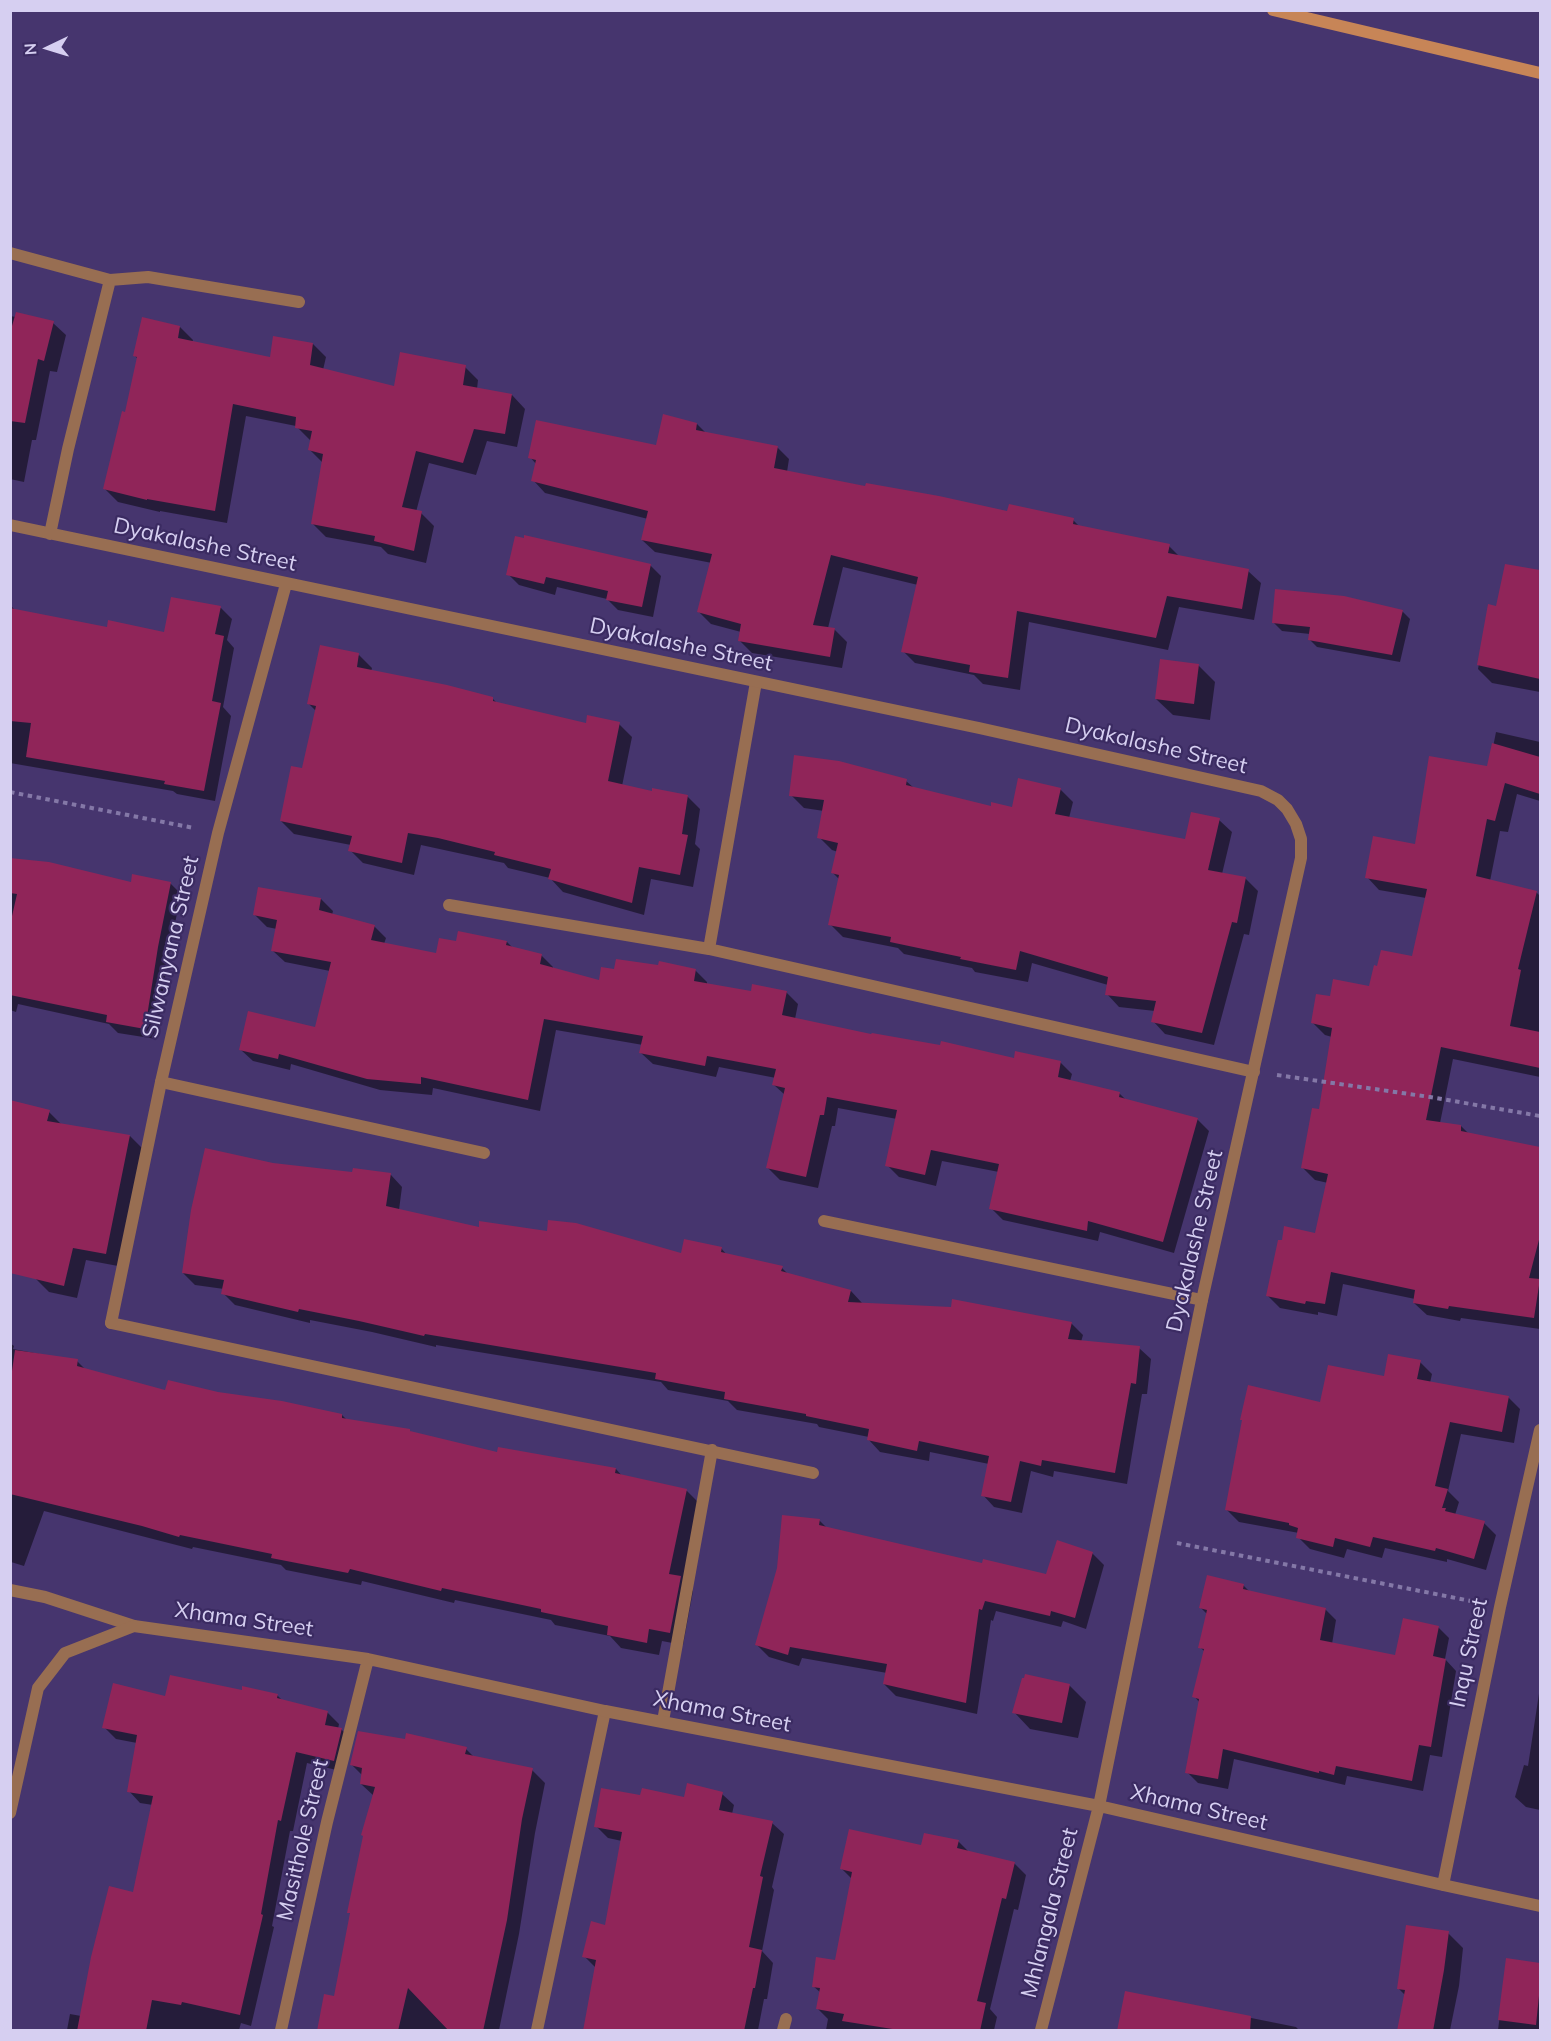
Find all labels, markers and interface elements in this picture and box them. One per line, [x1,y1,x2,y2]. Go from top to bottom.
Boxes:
north arrow [18,18,78,78]
text: N [20,43,40,56]
street label: Dyakalashe Street [111,513,299,577]
street label: Dyakalashe Street [587,613,775,677]
street label: Dyakalashe Street [1062,712,1250,780]
street label: Silwanyana Street [137,853,205,1041]
street label: Dyakalashe Street [1161,1147,1229,1335]
street label: Inqu Street [1445,1596,1493,1710]
street label: Xhama Street [173,1597,315,1643]
street label: Xhama Street [651,1686,793,1738]
street label: Masithole Street [272,1757,334,1923]
street label: Xhama Street [1128,1779,1270,1837]
street label: Mhlangala Street [1016,1825,1084,2001]

